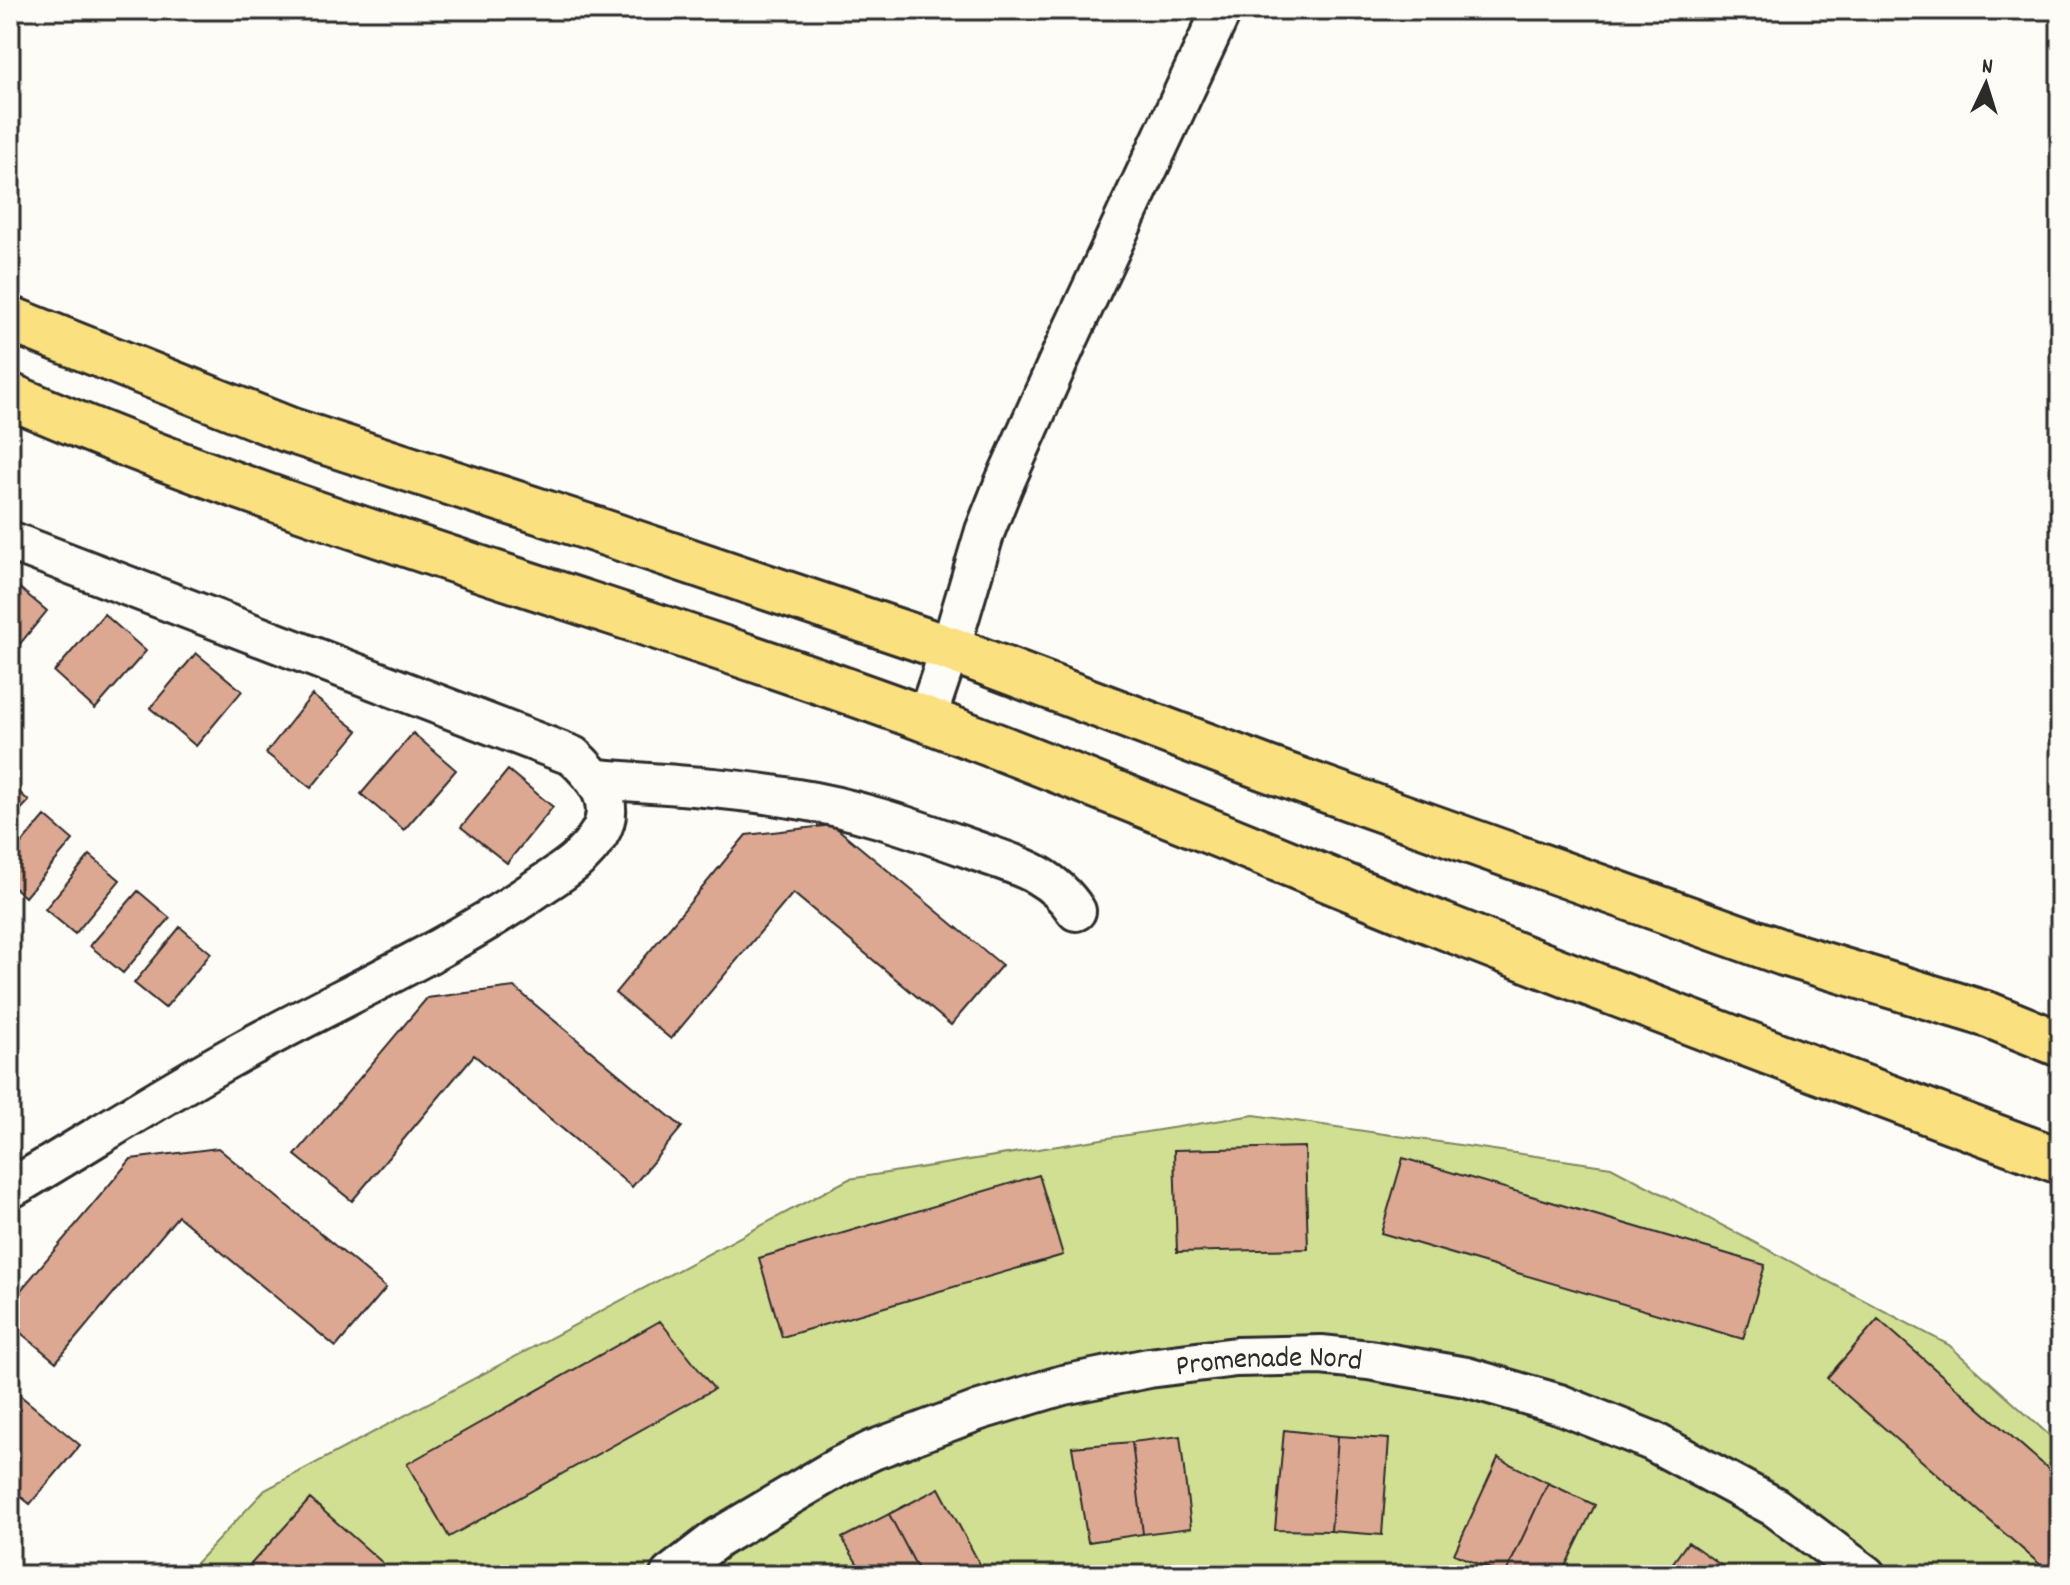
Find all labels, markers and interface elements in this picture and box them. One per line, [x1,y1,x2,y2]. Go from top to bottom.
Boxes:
north arrow [1946,44,2026,124]
text: N [1981,52,1994,83]
street label: Promenade Nord [1173,1338,1364,1390]

